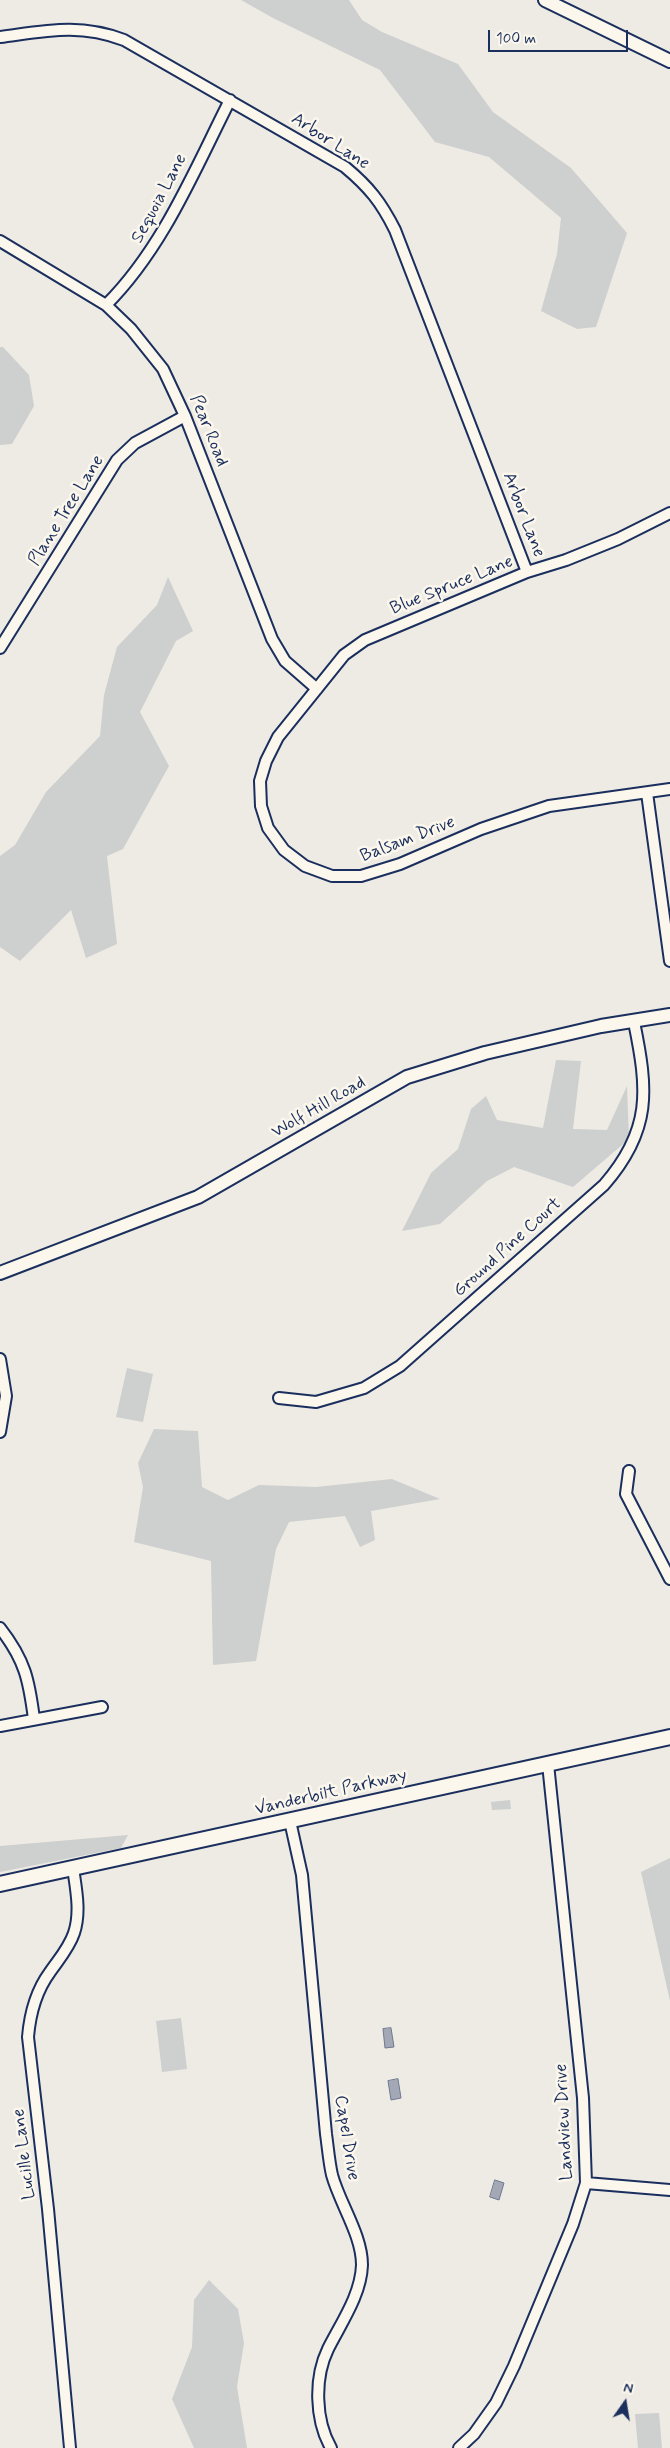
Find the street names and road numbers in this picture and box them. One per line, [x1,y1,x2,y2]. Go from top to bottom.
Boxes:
street label: Arbor Lane [287,109,373,175]
street label: Sequoia Lane [127,151,193,247]
street label: Pear Road [184,392,232,470]
street label: Plane Tree Lane [24,452,110,570]
street label: Arbor Lane [497,470,549,560]
street label: Blue Spruce Lane [387,552,517,620]
street label: Balsam Drive [358,812,458,868]
street label: Wolf Hill Road [268,1072,370,1144]
street label: Ground Pine Court [449,1194,567,1302]
street label: Vanderbilt Parkway [253,1765,409,1821]
street label: Landview Drive [551,2063,579,2181]
street label: Capel Drive [329,2094,363,2182]
street label: Lucille Lane [9,2107,41,2201]

